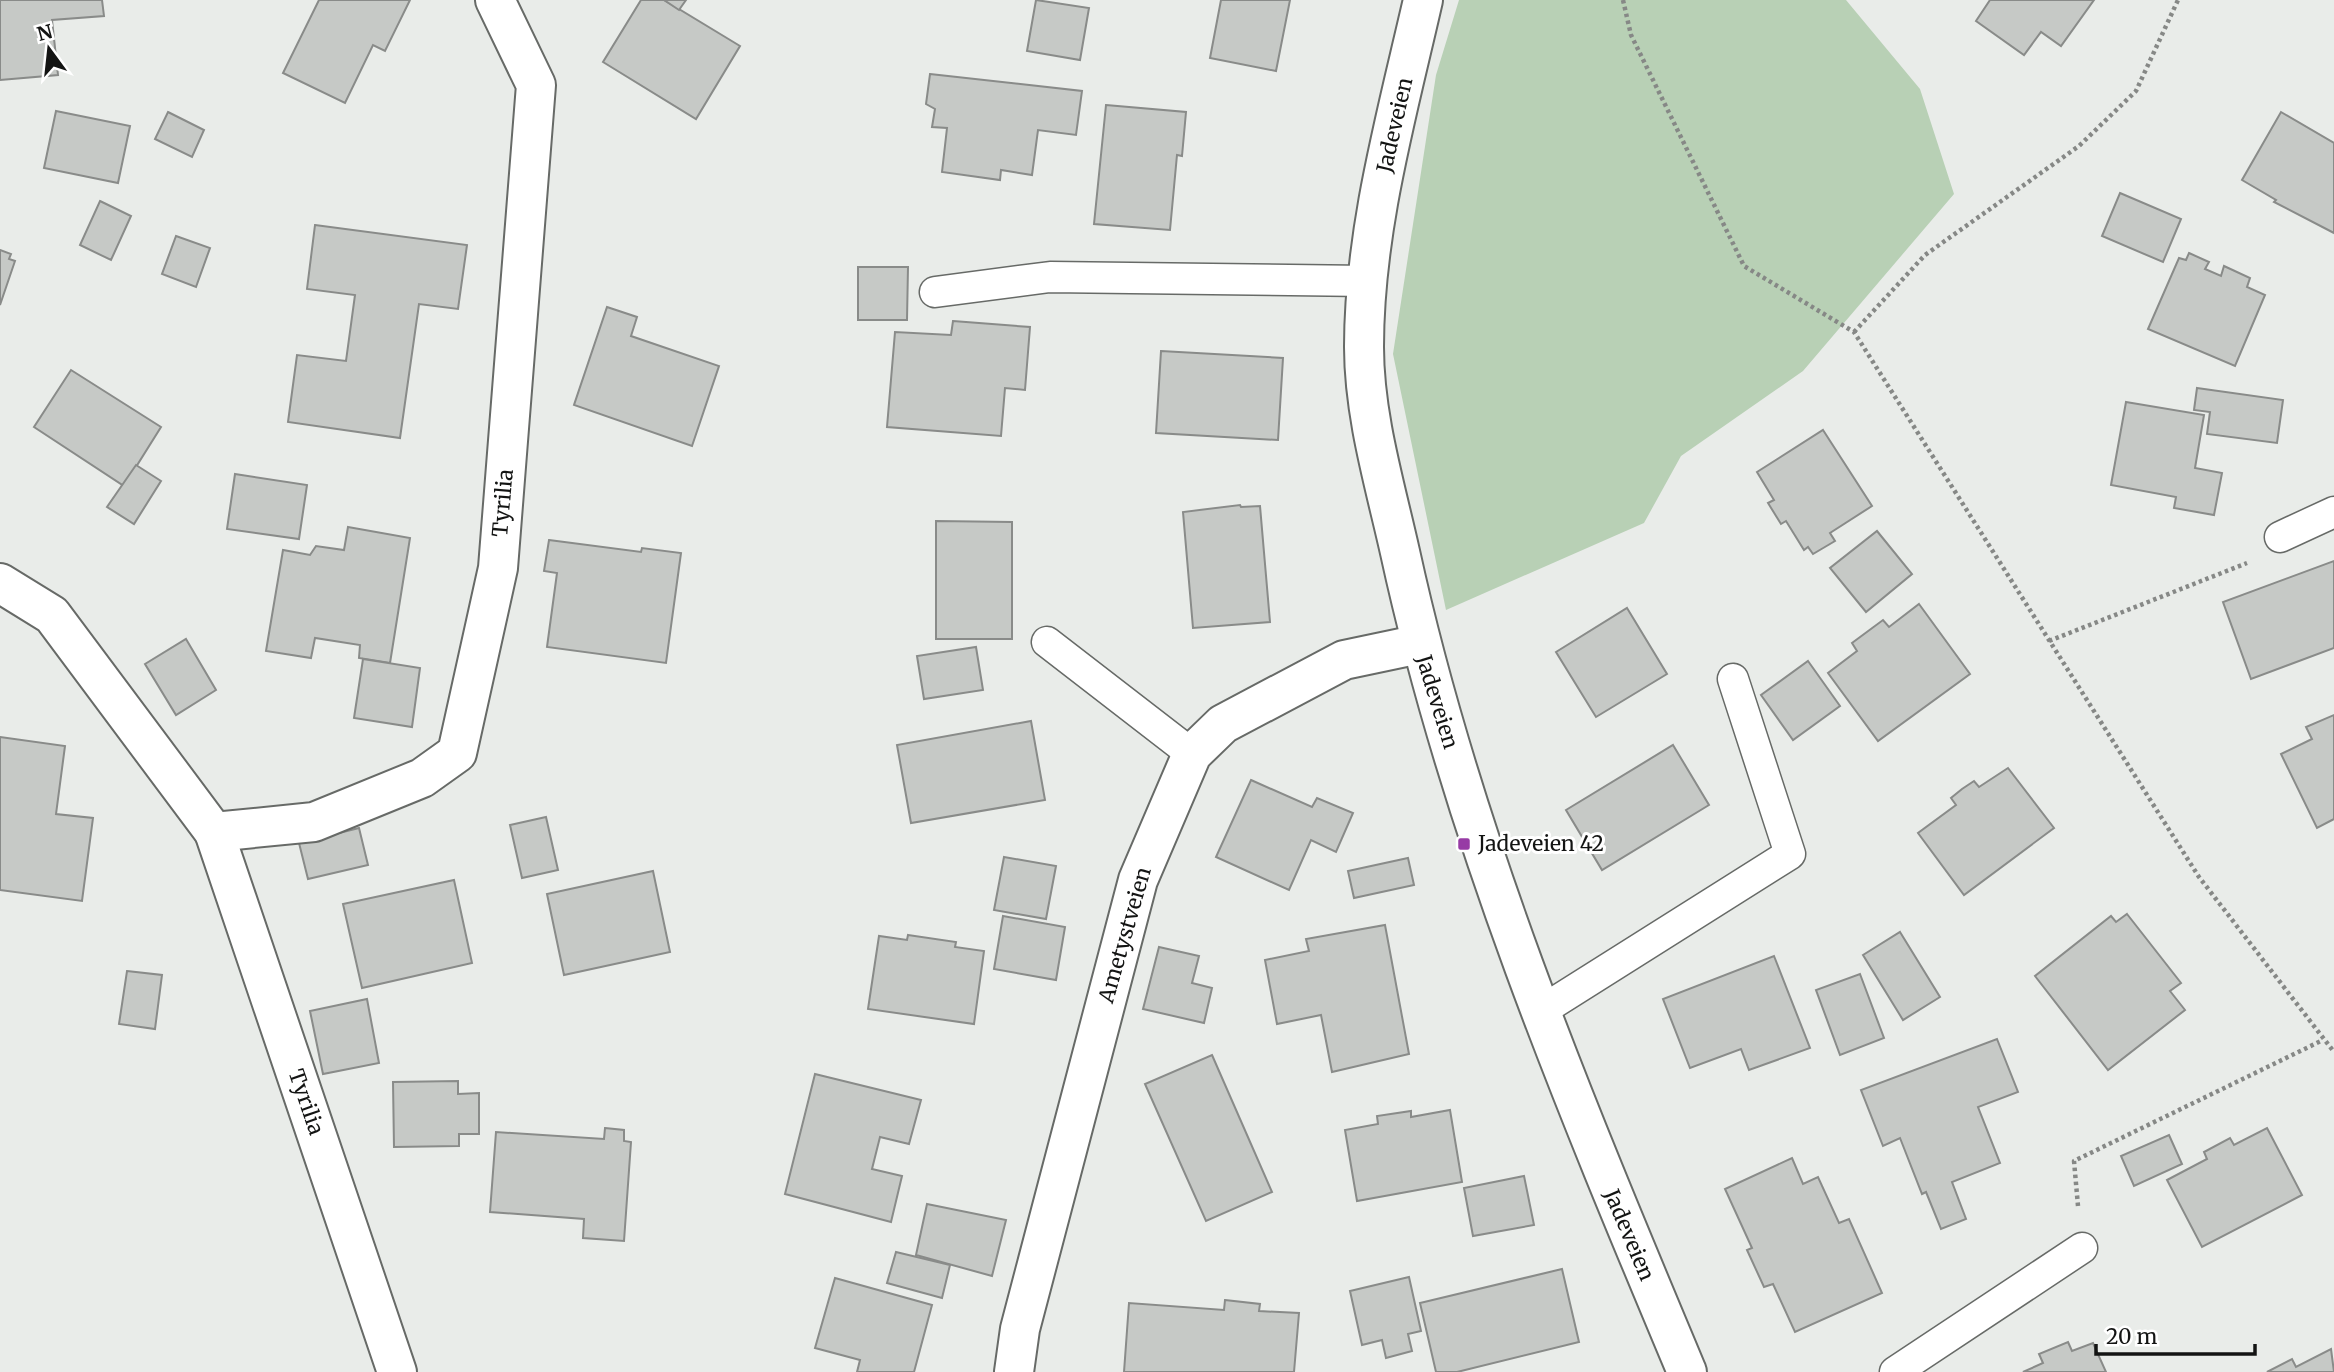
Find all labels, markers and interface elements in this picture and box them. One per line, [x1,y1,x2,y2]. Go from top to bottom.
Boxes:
north arrow [14,14,84,84]
text: N [34,19,55,46]
street label: Jadeveien [1370,75,1419,176]
street label: Tyrilia [486,468,519,538]
street label: Jadeveien [1410,651,1465,752]
place label: Jadeveien 42 [1477,830,1604,857]
marker: Jadeveien 42 [1456,836,1472,852]
street label: Ametystveien [1092,864,1157,1007]
street label: Tyrilia [283,1065,330,1138]
street label: Jadeveien [1598,1184,1661,1285]
scale bar [2096,1312,2255,1356]
text: 20 m [2106,1323,2158,1350]

